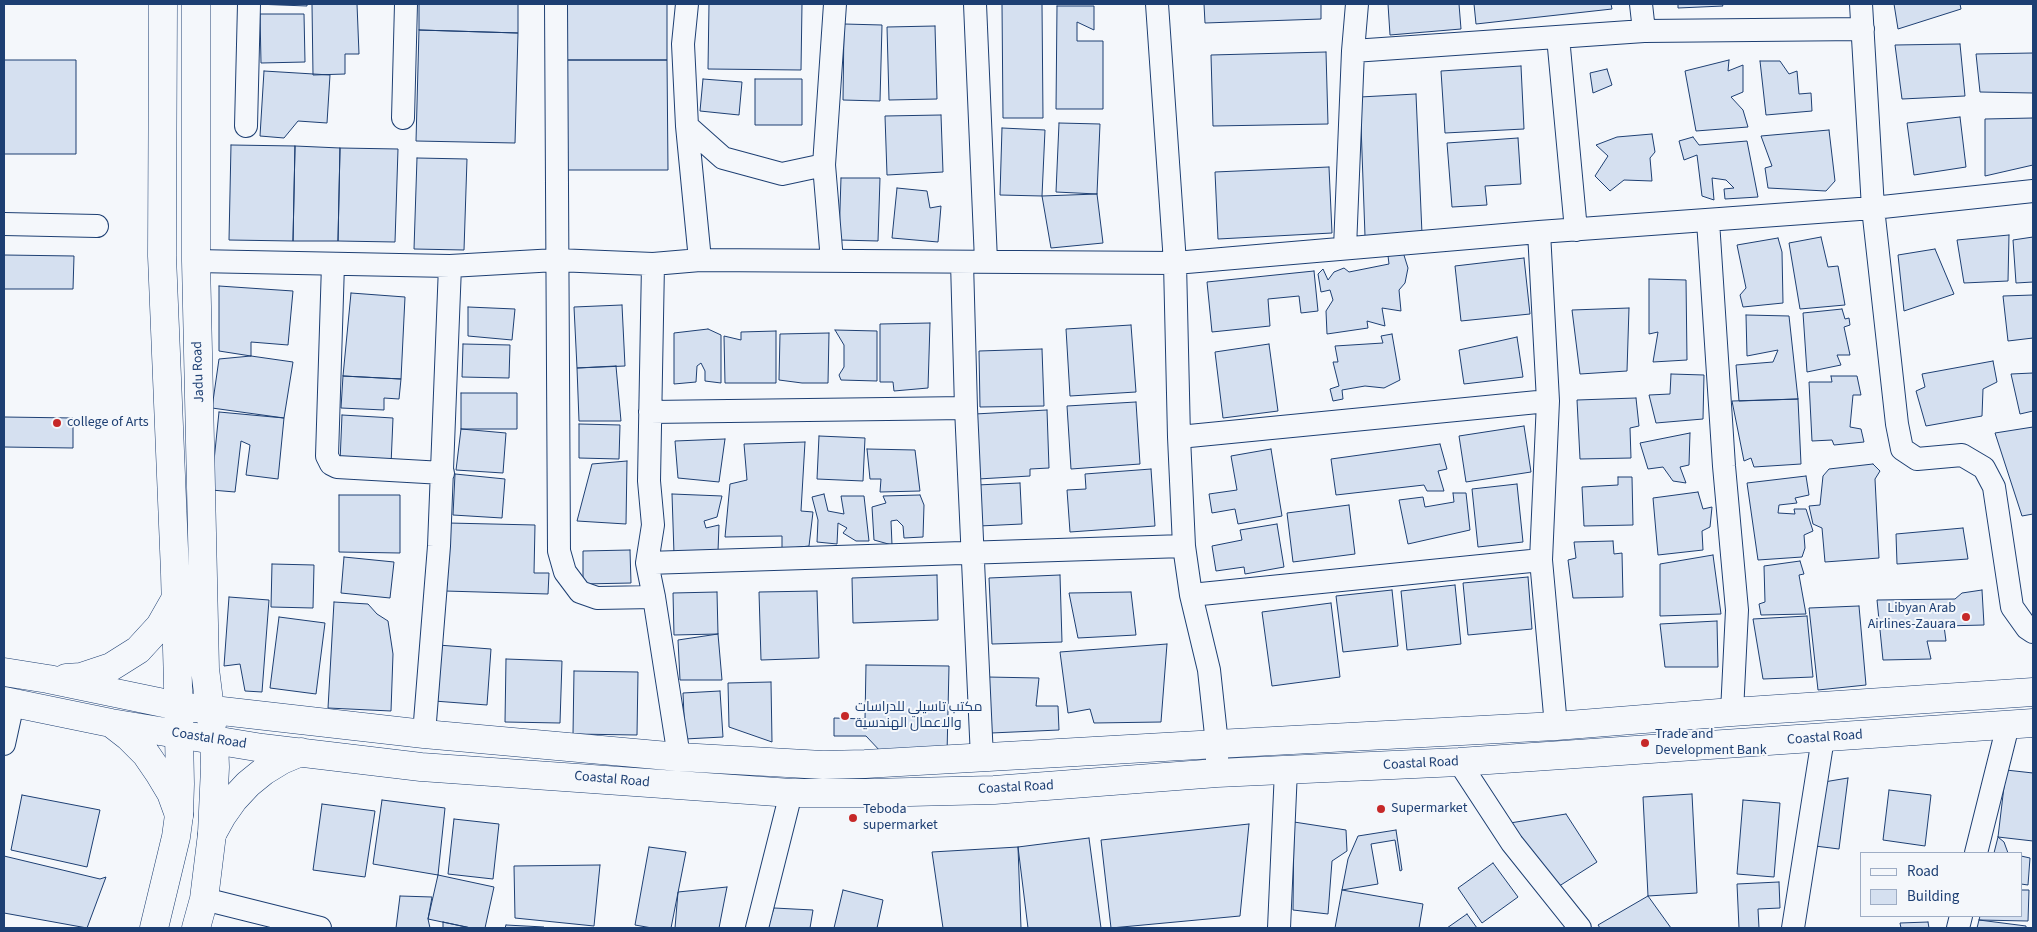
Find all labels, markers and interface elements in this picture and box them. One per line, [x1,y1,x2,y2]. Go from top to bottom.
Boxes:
street label: Jadu Road [190,341,208,403]
place label: college of Arts [67,415,149,431]
marker: college of Arts [51,417,63,429]
place label: Libyan Arab Airlines-Zauara [1868,601,1956,634]
marker: Libyan Arab Airlines-Zauara [1960,611,1972,623]
place label: مكتب تاسيلي للدراسات والاعمال الهندسية [855,700,982,732]
marker: مكتب تاسيلي للدراسات والاعمال الهندسية [839,710,851,722]
street label: Coastal Road [170,725,248,753]
place label: Trade and Development Bank [1655,727,1767,760]
street label: Coastal Road [1787,727,1863,749]
marker: Trade and Development Bank [1639,737,1651,749]
street label: Coastal Road [1383,754,1459,774]
street label: Coastal Road [573,768,651,792]
street label: Coastal Road [978,778,1054,798]
place label: Supermarket [1391,801,1467,817]
place label: Teboda supermarket [863,802,938,834]
marker: Supermarket [1375,803,1387,815]
marker: Teboda supermarket [847,812,859,824]
legend [1860,852,2022,917]
text: Road [1907,861,1939,882]
text: Building [1907,886,1959,907]

